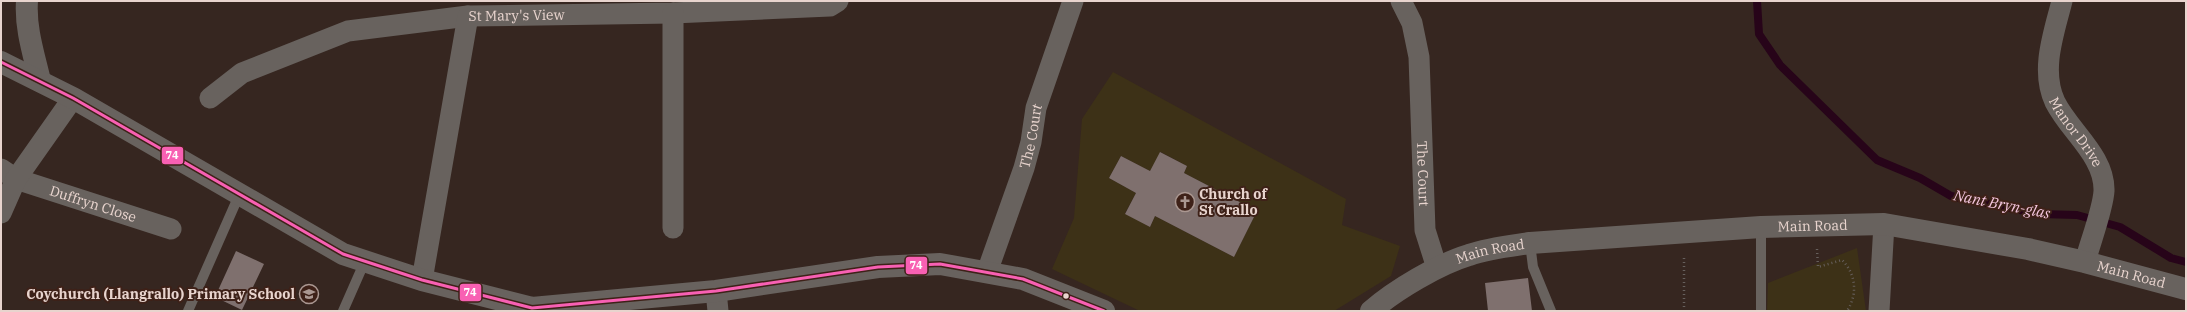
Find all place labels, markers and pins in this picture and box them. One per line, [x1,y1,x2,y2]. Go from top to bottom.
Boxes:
place label: Church of St Crallo [1199,185,1268,219]
church icon: Church of St Crallo [1174,191,1196,213]
school or university icon: Coychurch (Llangrallo) Primary School [298,283,320,305]
place label: Coychurch (Llangrallo) Primary School [26,285,295,303]
unlabelled marker [1061,291,1071,301]

